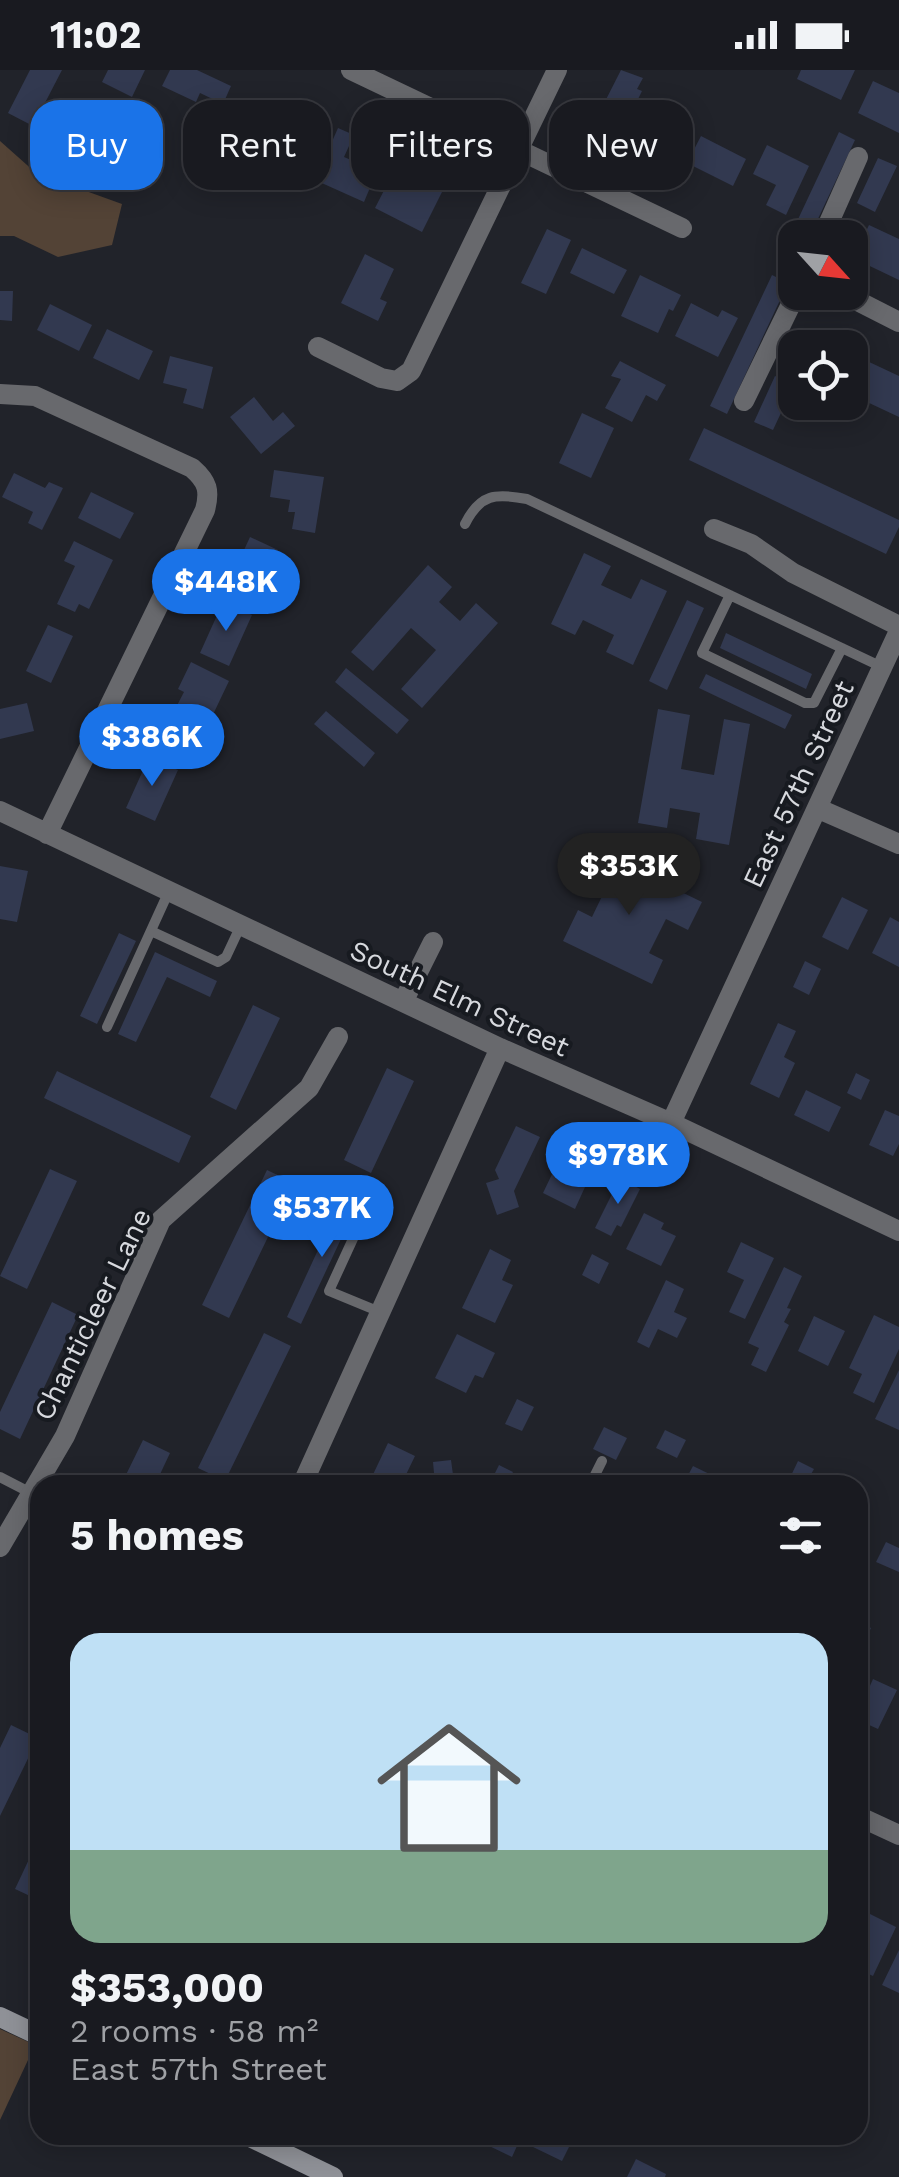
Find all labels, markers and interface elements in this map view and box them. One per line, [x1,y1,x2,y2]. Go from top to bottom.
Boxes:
text: 11:02 [50,13,141,57]
chip: Buy [30,100,163,190]
chip: Rent [183,100,331,190]
chip: Filters [351,100,529,190]
chip: New [549,100,693,190]
north arrow [778,220,868,310]
map controls [778,220,868,420]
button: locate [778,330,868,420]
pin: $448K [156,549,296,634]
text: $448K [174,562,278,600]
street label: East 57th Street [736,675,861,893]
pin: $386K [82,704,222,789]
text: $386K [101,717,203,755]
pin: $353K [559,833,699,918]
text: $353K [579,846,679,884]
street label: South Elm Street [345,933,575,1064]
pin: $978K [548,1122,688,1207]
text: $978K [568,1135,668,1173]
pin: $537K [252,1175,392,1260]
text: $537K [273,1188,371,1226]
street label: Chanticleer Lane [27,1203,158,1426]
icon: filters [773,1508,828,1563]
text: 5 homes [70,1511,244,1560]
icon: home [359,1698,539,1878]
text: $353,000 [70,1963,264,2012]
text: 2 rooms · 58 m² [70,2012,318,2050]
text: East 57th Street [70,2050,327,2088]

